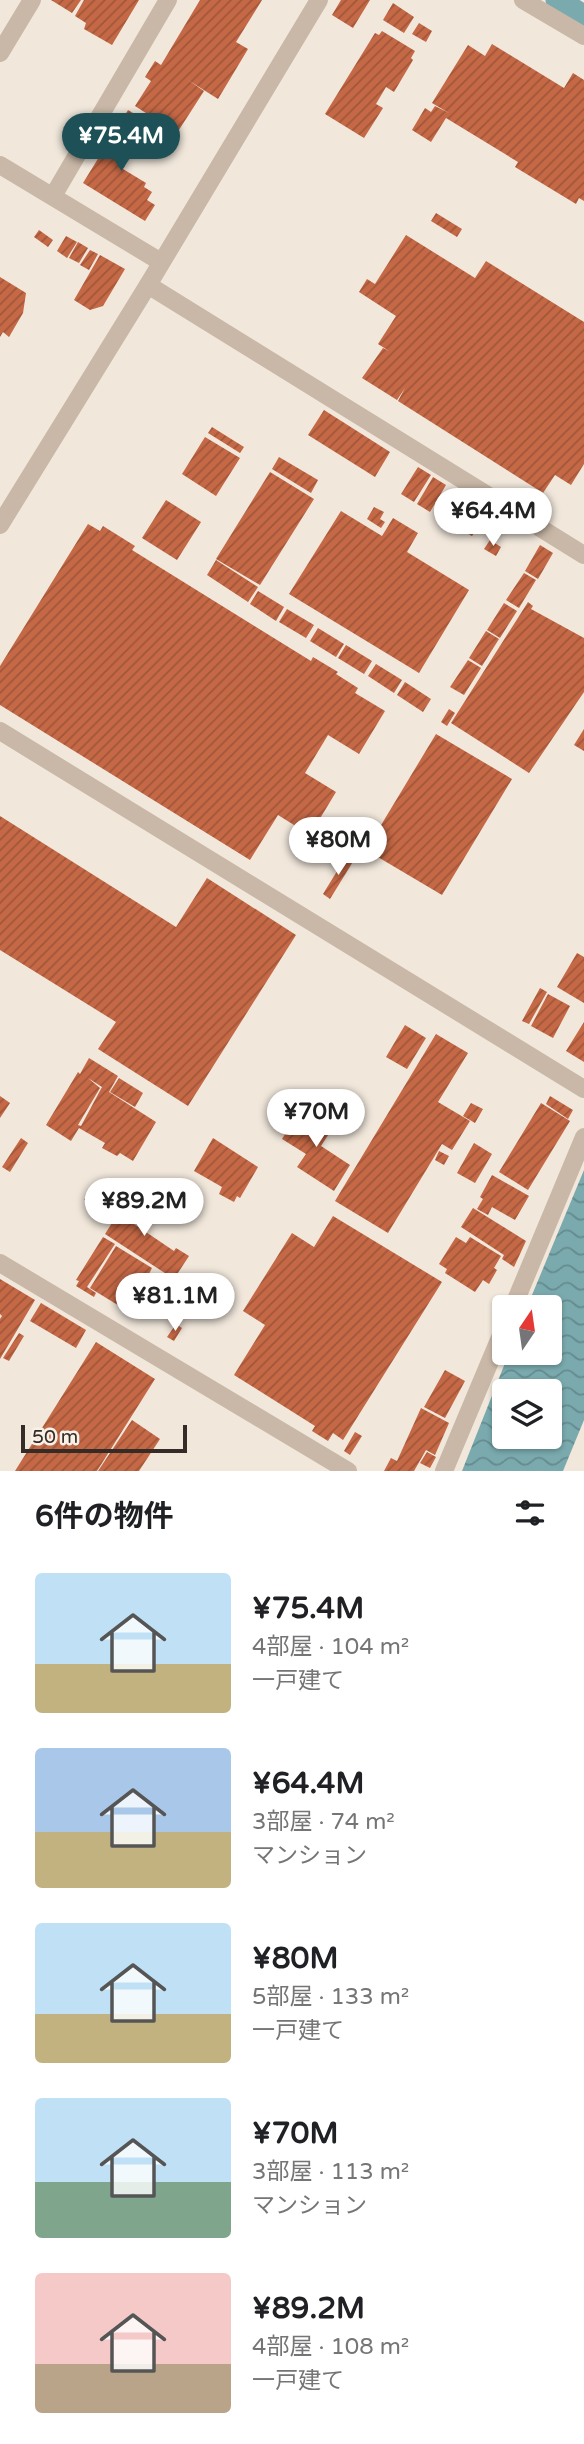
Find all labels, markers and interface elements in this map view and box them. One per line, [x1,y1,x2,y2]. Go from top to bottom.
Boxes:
pin: ¥75.4M [64,114,178,173]
text: ¥75.4M [78,122,164,150]
pin: ¥64.4M [436,489,550,548]
text: ¥64.4M [450,497,536,525]
pin: ¥80M [297,818,379,877]
text: ¥80M [305,826,371,854]
pin: ¥70M [275,1090,357,1149]
text: ¥70M [283,1098,349,1126]
pin: ¥89.2M [87,1178,201,1238]
text: ¥89.2M [101,1187,187,1215]
pin: ¥81.1M [118,1274,232,1333]
text: ¥81.1M [132,1282,218,1310]
north arrow [492,1295,562,1365]
map controls [492,1295,562,1449]
button: layers [492,1379,562,1449]
scale bar [21,1422,187,1454]
text: 50 m [32,1426,78,1448]
icon: filters [511,1494,549,1532]
text: 6件の物件 [35,1498,174,1535]
text: ¥75.4M [252,1590,364,1627]
icon: home [91,1601,175,1685]
text: 4部屋 · 104 m² [252,1633,409,1661]
text: 一戸建て [252,1667,344,1695]
text: ¥64.4M [252,1765,364,1802]
icon: home [91,1776,175,1860]
text: 3部屋 · 74 m² [252,1808,395,1836]
text: マンション [252,1842,367,1870]
text: ¥80M [252,1940,338,1977]
icon: home [91,1951,175,2035]
text: 5部屋 · 133 m² [252,1983,409,2011]
text: 一戸建て [252,2017,344,2045]
text: ¥70M [252,2115,338,2152]
icon: home [91,2126,175,2210]
text: 3部屋 · 113 m² [252,2158,409,2186]
text: マンション [252,2192,367,2220]
text: ¥89.2M [252,2290,365,2327]
icon: home [91,2301,175,2385]
text: 4部屋 · 108 m² [252,2333,409,2361]
text: 一戸建て [252,2367,344,2395]

